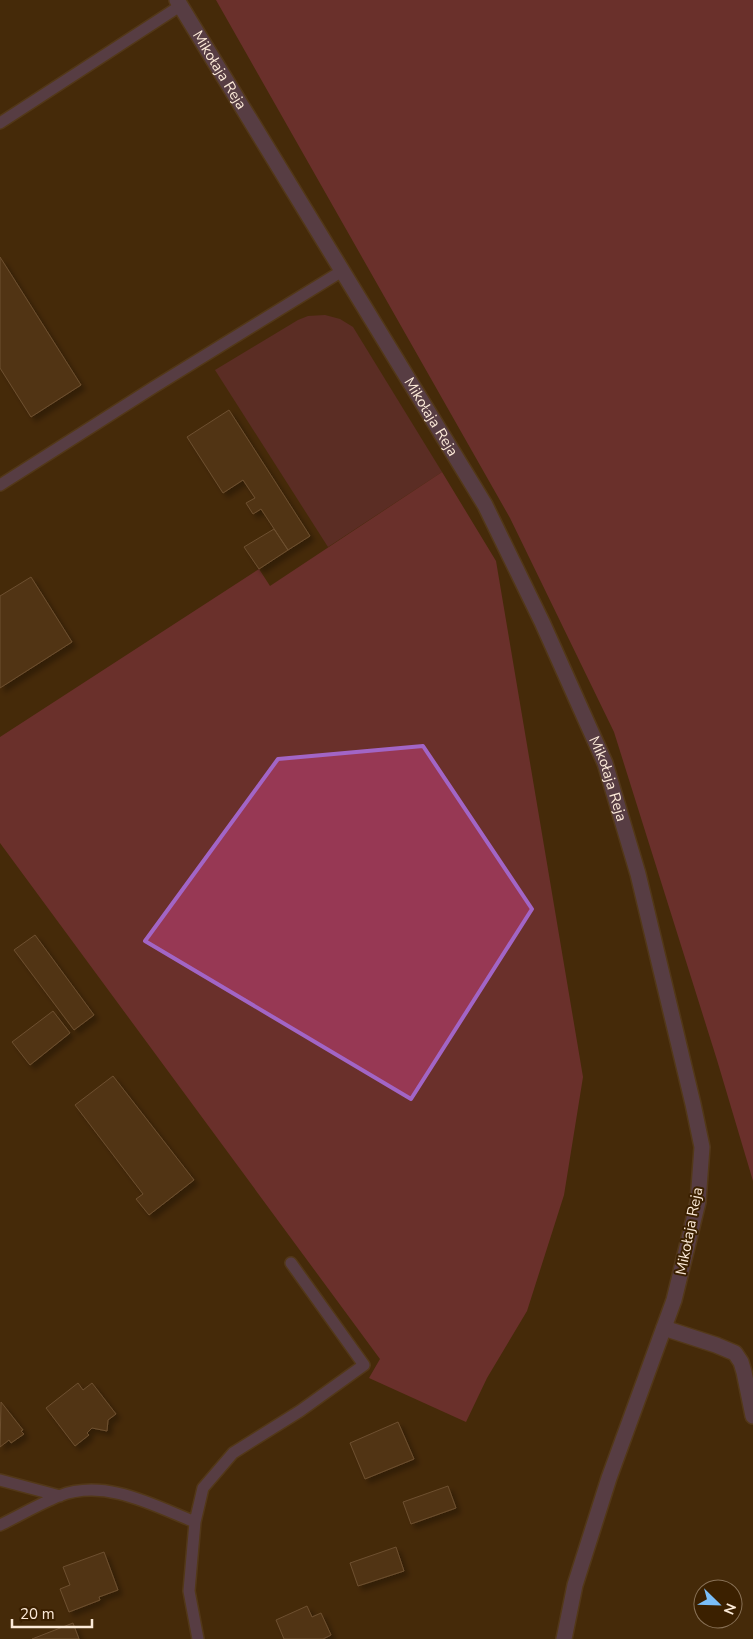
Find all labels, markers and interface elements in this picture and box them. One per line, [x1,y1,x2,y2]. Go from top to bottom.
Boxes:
street label: Mikołaja Reja [188,27,251,113]
street label: Mikołaja Reja [399,373,463,460]
street label: Mikołaja Reja [584,733,632,824]
street label: Mikołaja Reja [671,1185,707,1277]
north arrow [693,1579,743,1629]
scale bar [12,1596,92,1628]
text: N [719,1600,740,1617]
text: 20 m [20,1604,55,1624]

